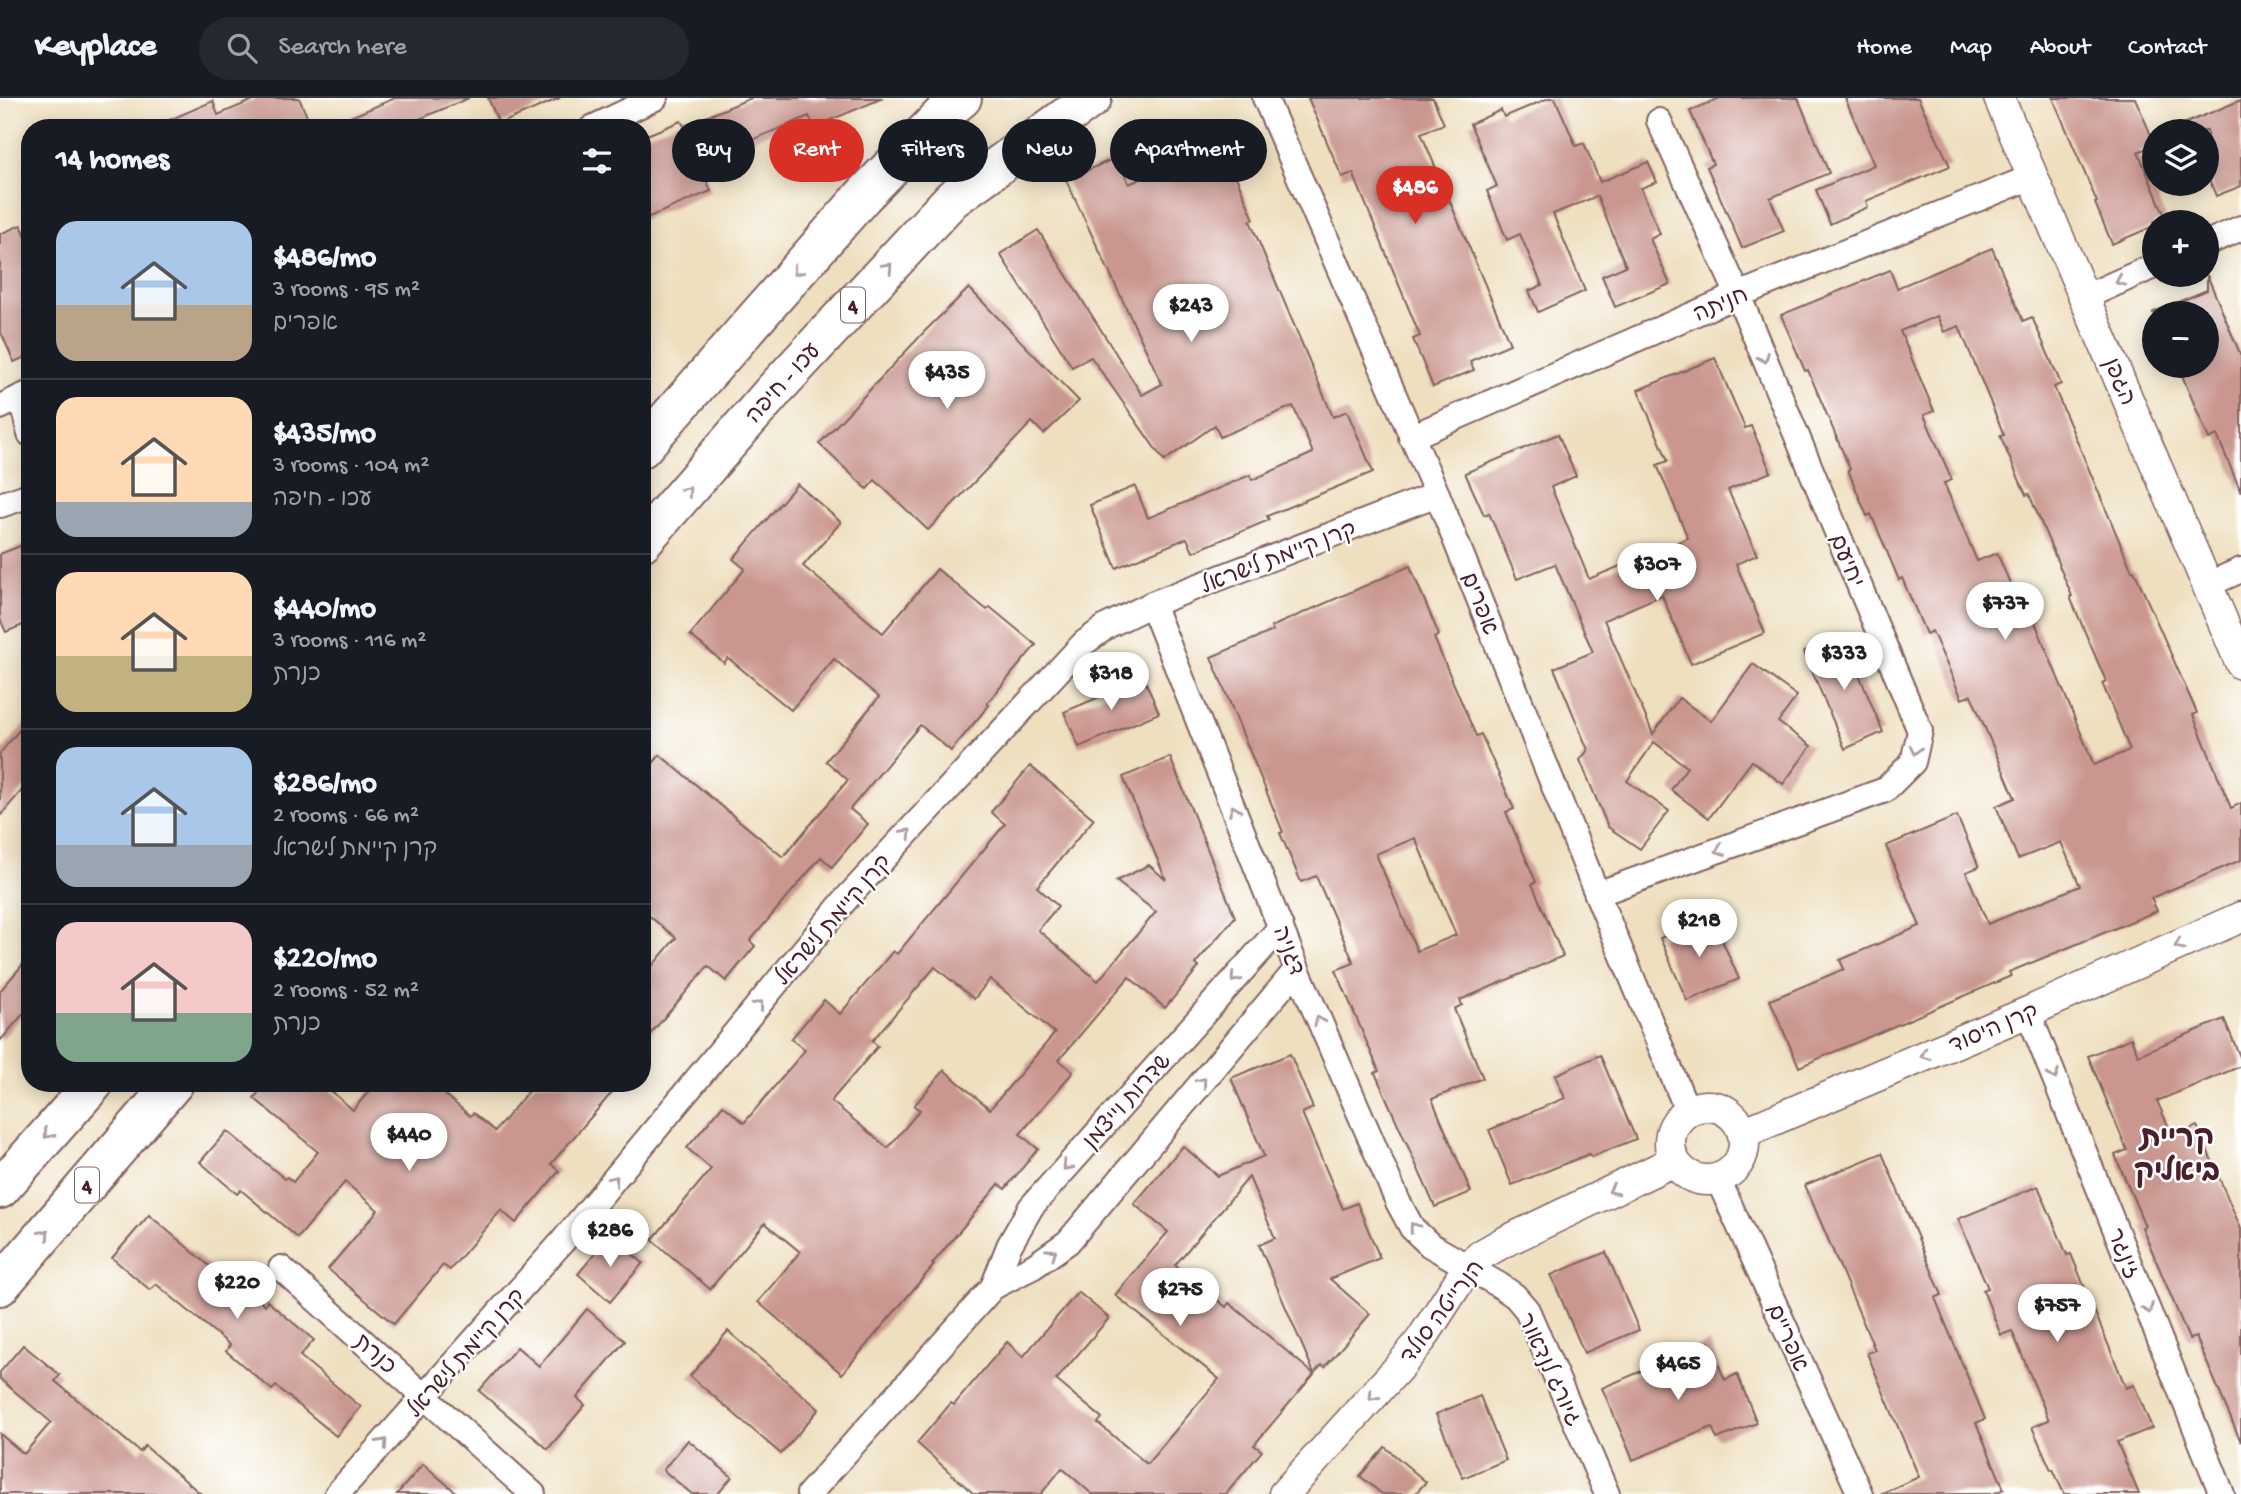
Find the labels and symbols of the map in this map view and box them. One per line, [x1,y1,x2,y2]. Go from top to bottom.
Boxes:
pin: $486 [1374,166,1456,226]
one-way arrow [880,262,893,275]
one-way arrow [792,263,805,276]
one-way arrow [2114,273,2127,287]
street label: חניתה [1690,283,1753,330]
pin: $243 [1150,285,1232,344]
road number: 4 [841,288,865,322]
street label: עכו - חיפה [741,338,828,430]
one-way arrow [1756,351,1770,364]
pin: $435 [906,352,988,411]
street label: הגפן [2096,355,2140,410]
one-way arrow [679,486,691,499]
street label: קרן קיימת לישראל [1197,515,1361,601]
street label: יחיעם [1821,530,1868,592]
pin: $307 [1616,544,1698,603]
street label: אפרים [1453,569,1502,639]
pin: $737 [1964,582,2046,642]
pin: $333 [1803,632,1885,692]
pin: $318 [1070,652,1152,712]
one-way arrow [1909,744,1924,756]
one-way arrow [1229,805,1243,817]
one-way arrow [899,828,912,841]
one-way arrow [1714,842,1726,856]
street label: קרן קיימת לישראל [769,849,899,992]
pin: $218 [1658,900,1740,959]
street label: דגניה [1265,923,1308,980]
one-way arrow [2174,937,2186,951]
one-way arrow [1231,970,1243,983]
street label: קרן היסוד [1945,999,2043,1061]
one-way arrow [750,1000,763,1012]
one-way arrow [1313,1016,1327,1028]
one-way arrow [1920,1047,1932,1061]
street label: שדרות וייצמן [1079,1049,1179,1156]
one-way arrow [2045,1069,2059,1081]
one-way arrow [1194,1078,1206,1091]
pin: $440 [368,1114,450,1173]
district label: קריית ביאליק [2134,1123,2220,1192]
one-way arrow [44,1126,57,1139]
one-way arrow [1063,1158,1075,1171]
road number: 4 [75,1168,99,1202]
one-way arrow [606,1176,618,1189]
one-way arrow [1608,1182,1620,1196]
pin: $286 [569,1210,651,1269]
one-way arrow [1410,1223,1422,1235]
street label: זינגר [2099,1225,2144,1284]
one-way arrow [36,1230,49,1242]
one-way arrow [1044,1249,1057,1261]
street label: הנרייטה סולד [1394,1255,1492,1370]
pin: $220 [196,1262,278,1321]
pin: $275 [1139,1268,1221,1328]
street label: קרן קיימת לישראל [401,1283,533,1424]
pin: $757 [2016,1284,2098,1344]
street label: אפריים [1759,1300,1813,1376]
one-way arrow [2139,1302,2153,1314]
street label: ג'ורג לנדאור [1510,1309,1588,1431]
street label: כנרת [347,1330,400,1382]
pin: $465 [1637,1342,1719,1402]
one-way arrow [1369,1388,1381,1401]
one-way arrow [375,1438,387,1451]

